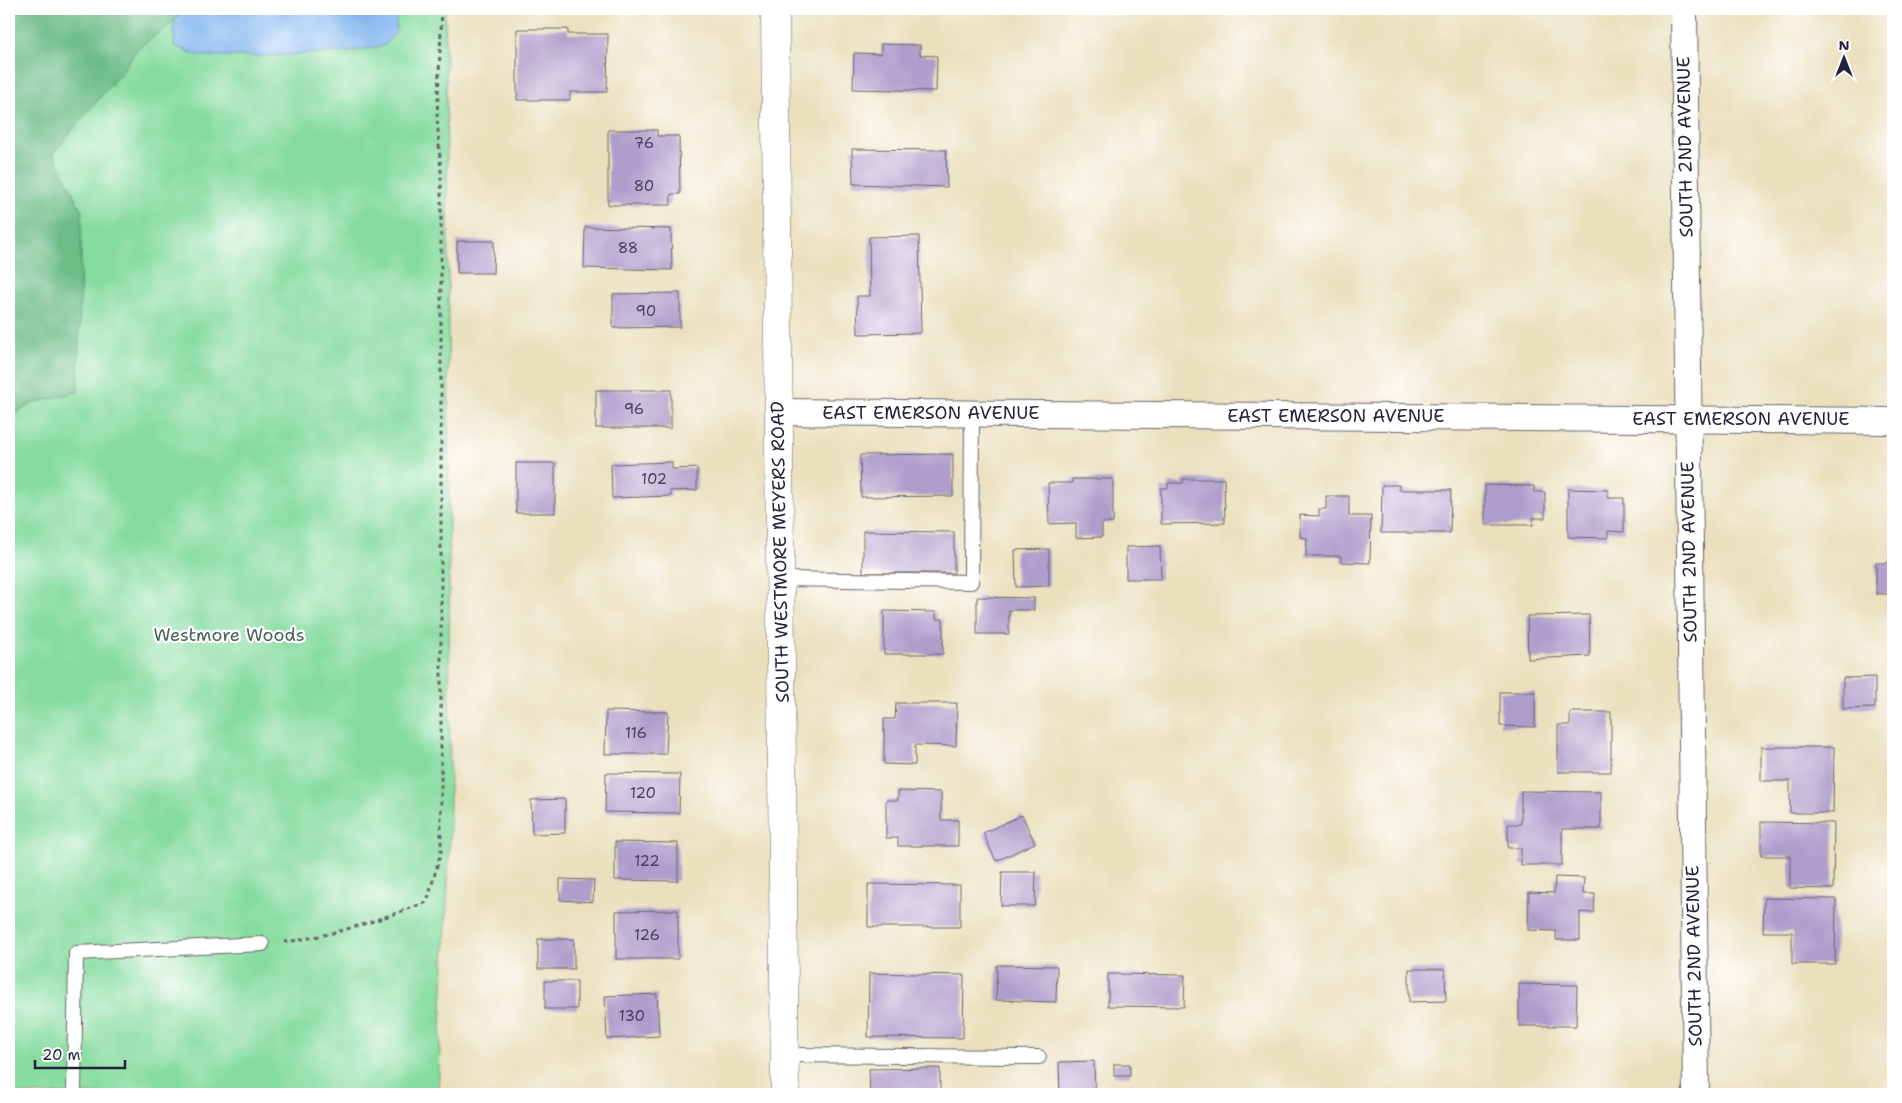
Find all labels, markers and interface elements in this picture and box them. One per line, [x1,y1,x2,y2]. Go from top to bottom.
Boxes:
north arrow [1820,32,1870,82]
text: N [1838,36,1850,54]
street label: SOUTH 2ND AVENUE [1671,56,1699,238]
house number: 76 [634,133,654,153]
house number: 80 [634,176,654,196]
house number: 88 [618,238,638,258]
house number: 90 [636,301,656,321]
house number: 96 [624,399,644,419]
street label: SOUTH WESTMORE MEYERS ROAD [765,401,795,703]
street label: EAST EMERSON AVENUE [822,401,1040,425]
street label: EAST EMERSON AVENUE [1227,404,1445,428]
street label: EAST EMERSON AVENUE [1632,407,1850,431]
street label: SOUTH 2ND AVENUE [1675,461,1703,643]
house number: 102 [641,469,667,489]
park label: Westmore Woods [153,623,305,647]
house number: 116 [625,723,647,743]
house number: 120 [630,783,656,803]
house number: 122 [634,851,660,871]
street label: SOUTH 2ND AVENUE [1680,865,1708,1047]
house number: 126 [634,925,660,945]
house number: 130 [619,1006,645,1026]
scale bar [35,1038,125,1070]
text: 20 m [42,1045,81,1065]

